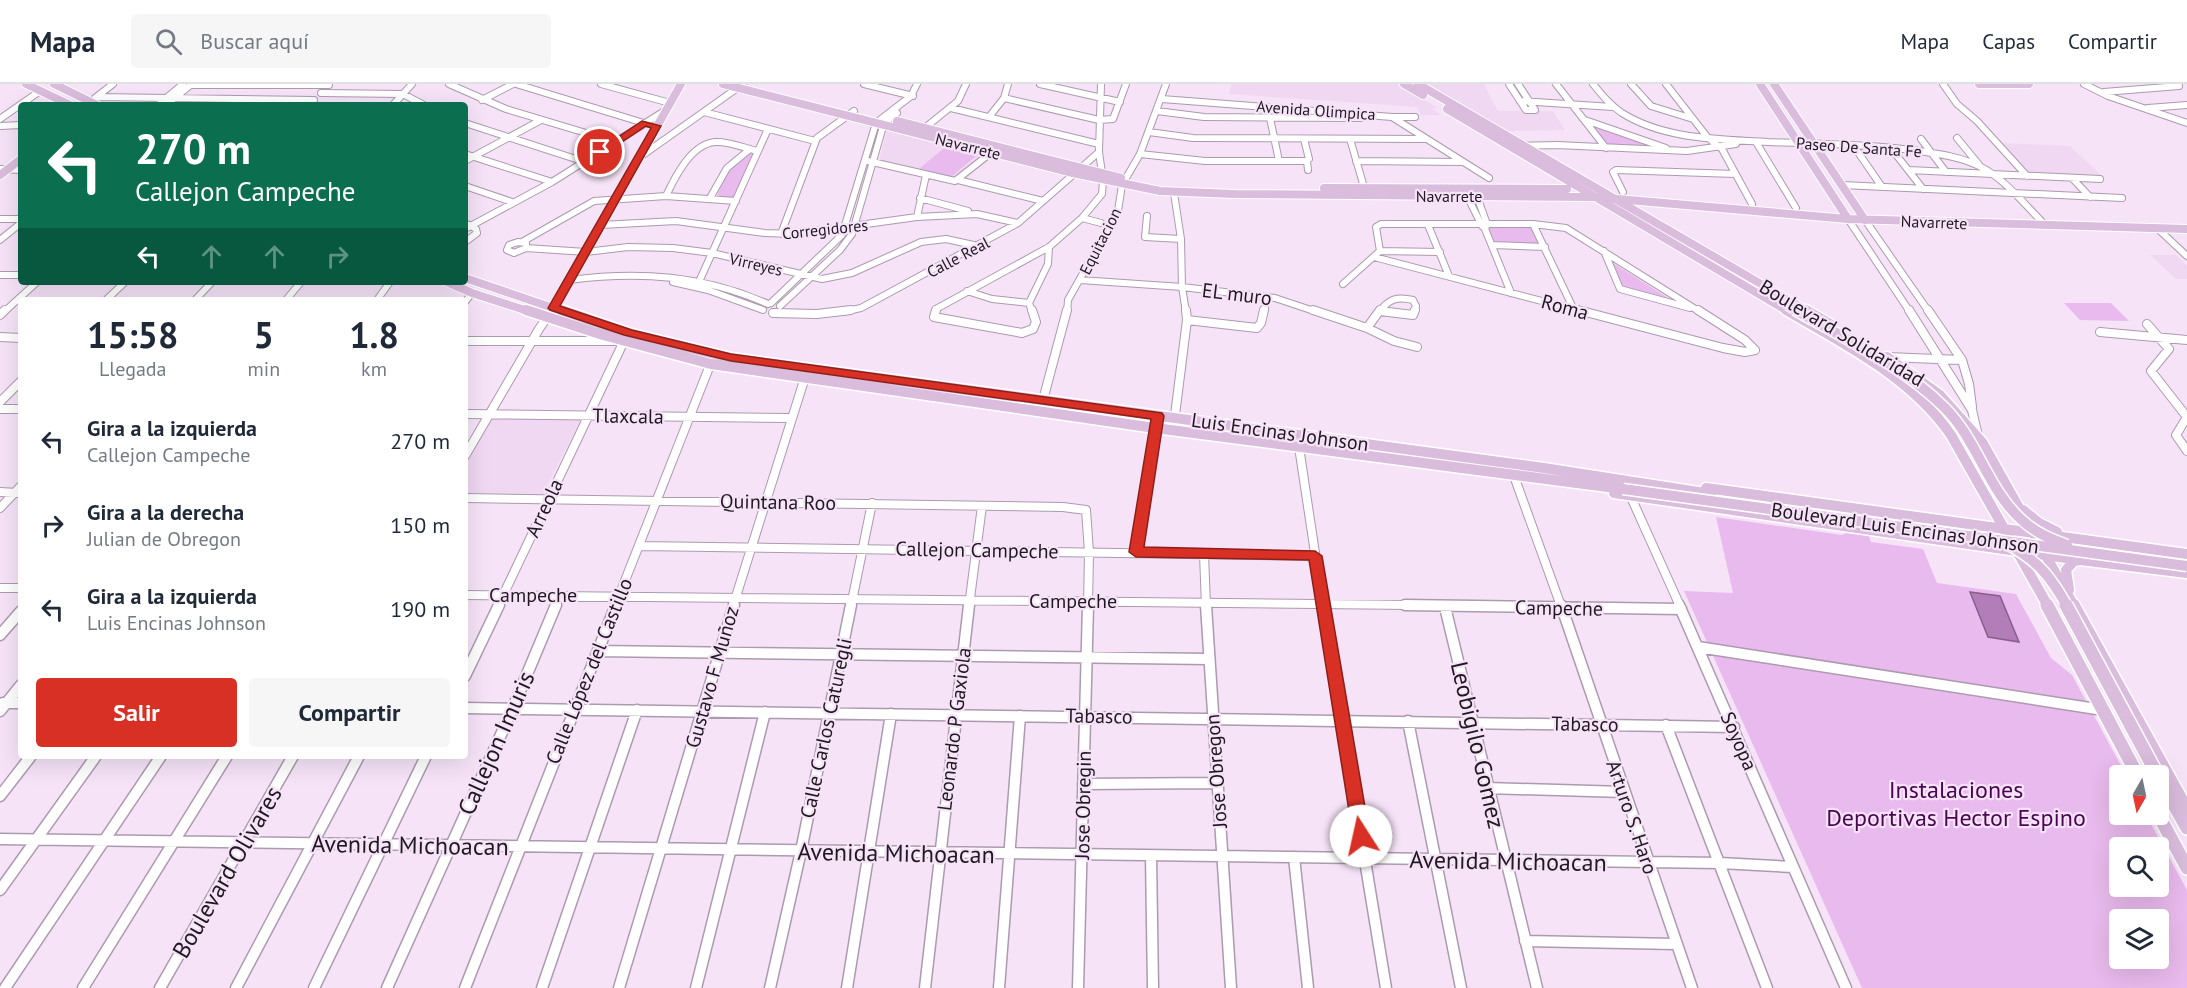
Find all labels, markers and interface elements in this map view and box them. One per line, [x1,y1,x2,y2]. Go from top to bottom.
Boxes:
search box [131,14,551,68]
text: Mapa [30,23,95,60]
icon: search [152,25,185,58]
text: Buscar aquí [200,27,309,55]
text: Mapa [1901,28,1949,55]
text: Capas [1982,28,2035,55]
text: Compartir [2068,28,2157,55]
street label: Avenida Olimpica [1256,96,1376,124]
text: 270 m [135,121,251,176]
icon: left [36,126,114,204]
pin [574,126,625,177]
street label: Navarrete [933,128,1003,164]
street label: Paseo De Santa Fe [1795,133,1923,161]
icon: arrive [583,135,616,168]
text: Callejon Campeche [135,174,355,208]
street label: Navarrete [1416,186,1482,206]
street label: Equitacion [1075,204,1125,278]
street label: Navarrete [1900,211,1968,233]
street label: Corregidores [781,215,869,243]
street label: Calle Real [923,232,993,282]
icon: left [132,240,165,273]
icon: ahead [195,240,228,273]
icon: ahead [258,240,291,273]
icon: right [321,240,354,273]
street label: Virreyes [726,248,785,280]
street label: Boulevard Solidaridad [1755,273,1929,393]
street label: EL muro [1201,277,1273,311]
street label: Roma [1539,288,1591,326]
text: 15:58 [87,311,178,358]
text: 5 [254,311,274,358]
text: 1.8 [349,311,399,358]
text: Llegada [99,356,167,382]
text: min [248,356,280,382]
text: km [361,356,387,382]
street label: Tlaxcala [592,402,664,430]
street label: Luis Encinas Johnson [1190,407,1370,457]
text: Gira a la izquierda [87,414,257,442]
icon: left [36,425,69,458]
text: 270 m [390,427,450,455]
text: Callejon Campeche [87,442,250,468]
street label: Arreola [519,475,569,541]
street label: Quintana Roo [720,488,836,516]
street label: Boulevard Luis Encinas Johnson [1769,496,2041,560]
text: Gira a la derecha [87,498,244,526]
icon: right [36,509,69,542]
text: 150 m [390,511,450,539]
text: Julian de Obregon [87,526,241,552]
street label: Callejon Campeche [895,536,1059,564]
street label: Calle López del Castillo [540,574,638,768]
text: Gira a la izquierda [87,582,257,610]
street label: Campeche [489,582,577,608]
street label: Campeche [1029,588,1117,614]
icon: left [36,593,69,626]
street label: Campeche [1515,594,1603,622]
text: 190 m [390,595,450,623]
street label: Gustavo F Muñoz [679,603,745,751]
text: Luis Encinas Johnson [87,610,266,636]
street label: Calle Carlos Caturegli [794,636,858,820]
street label: Leonardo P Gaxiola [931,646,977,812]
street label: Leobigilo Gomez [1444,658,1512,832]
street label: Callejon Imuris [450,666,542,820]
button: Salir [36,678,237,747]
button: Compartir [249,678,450,747]
street label: Tabasco [1065,702,1133,730]
street label: Soyopa [1715,708,1763,774]
street label: Tabasco [1551,710,1619,738]
street label: Jose Obregon [1199,713,1233,830]
street label: Jose Obregin [1069,750,1097,861]
street label: Arturo S. Haro [1600,756,1664,878]
north arrow [2109,765,2169,825]
map controls [2109,765,2169,969]
park label: Instalaciones Deportivas Hector Espino [1826,774,2086,833]
street label: Boulevard Olivares [165,781,289,963]
position arrow [1329,804,1393,868]
street label: Avenida Michoacan [311,828,509,862]
street label: Avenida Michoacan [797,836,995,870]
button: search [2109,837,2169,897]
street label: Avenida Michoacan [1409,844,1607,878]
button: layers [2109,909,2169,969]

